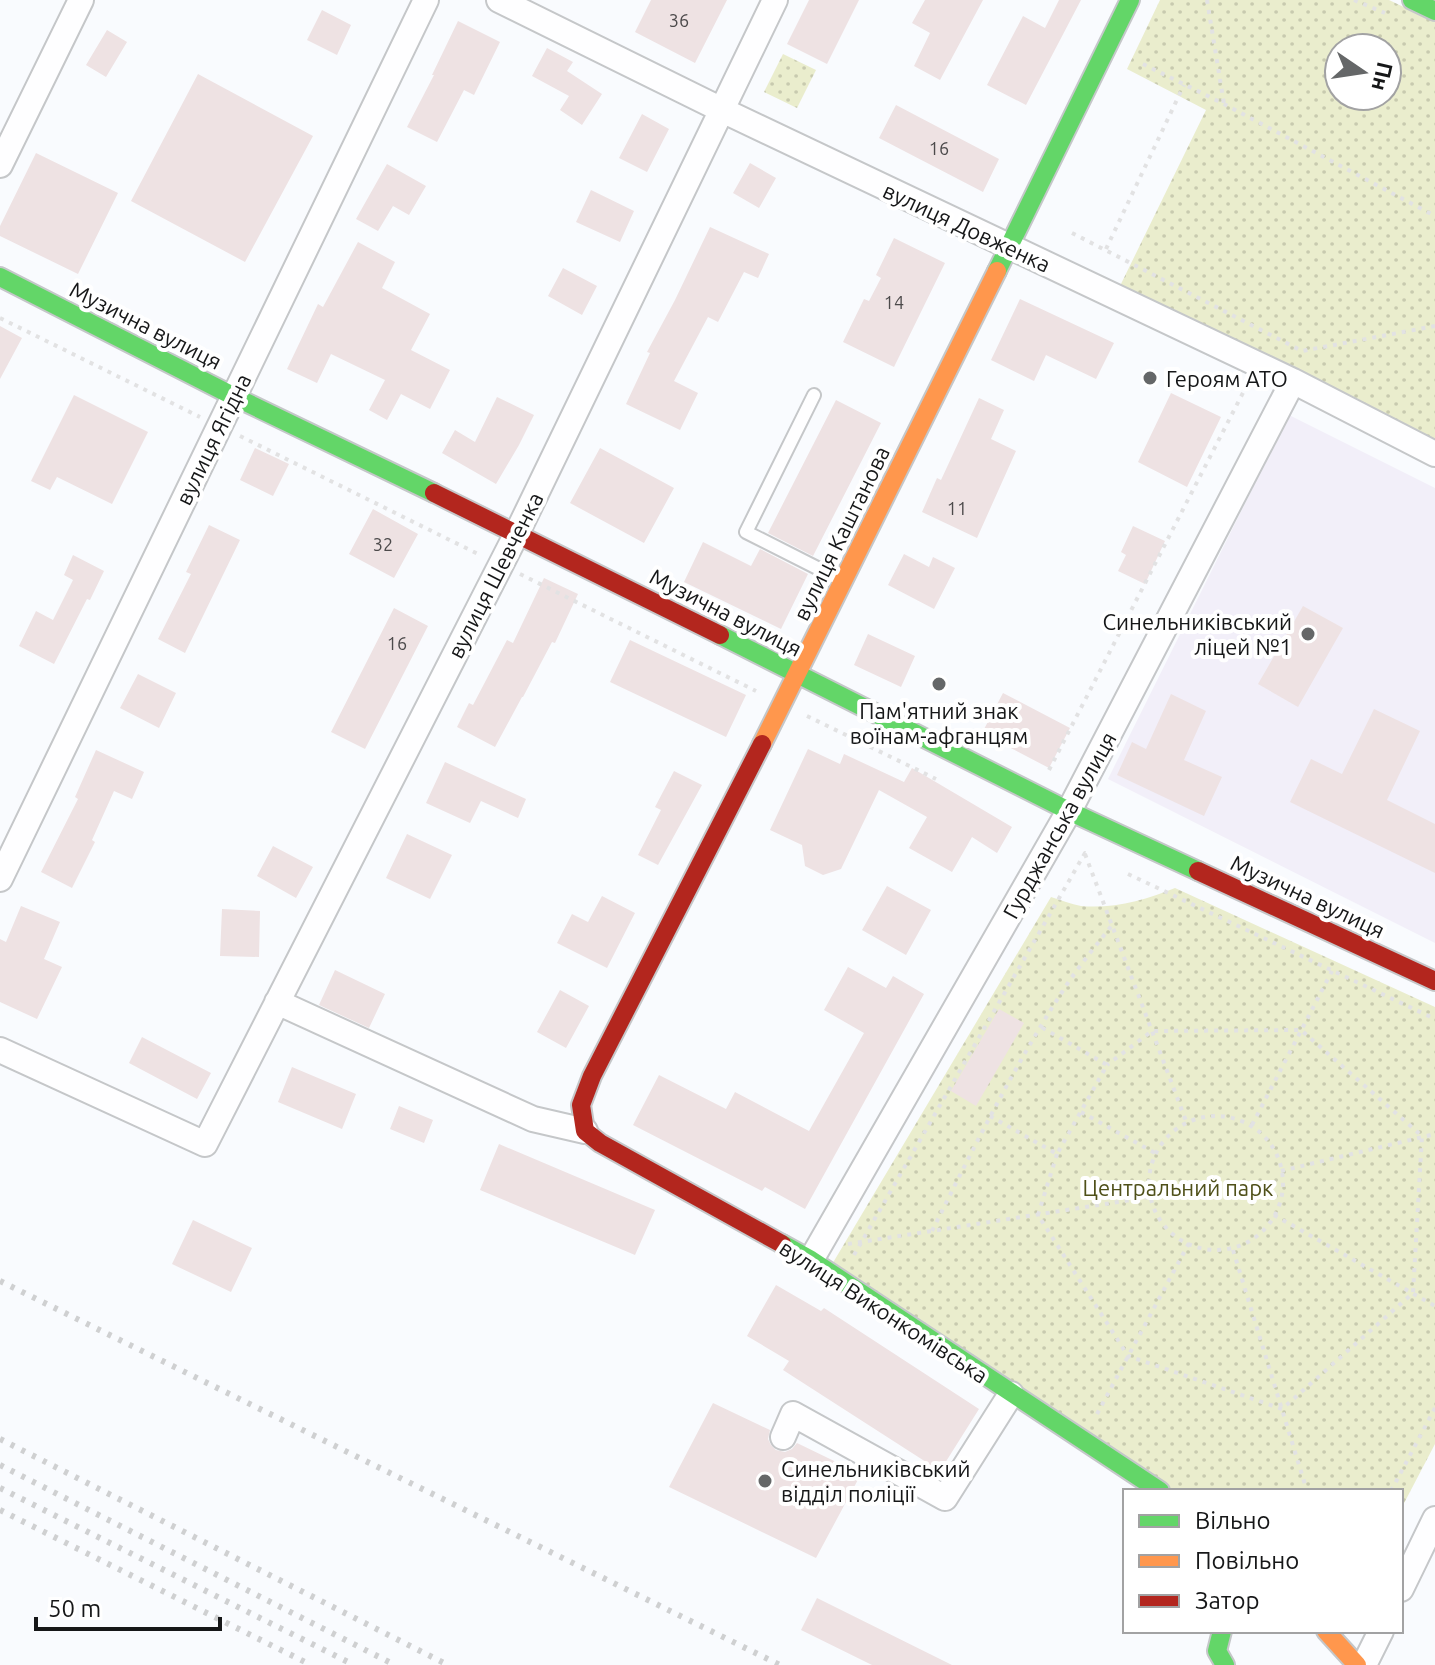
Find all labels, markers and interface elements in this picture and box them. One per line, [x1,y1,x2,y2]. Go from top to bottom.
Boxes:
house number: 36 [669,10,689,30]
north arrow [1323,32,1403,112]
text: Пн [1368,60,1398,93]
house number: 16 [929,138,949,158]
street label: вулиця Довженка [879,177,1055,277]
street label: Музична вулиця [66,276,226,374]
house number: 14 [884,292,904,312]
place label: Героям АТО [1166,366,1288,391]
street label: вулиця Ягідна [170,369,256,509]
marker: Героям АТО [1141,369,1159,387]
street label: вулиця Каштанова [788,442,894,624]
street label: вулиця Шевченка [442,488,548,662]
house number: 11 [947,498,967,518]
house number: 32 [373,534,393,554]
street label: Музична вулиця [646,563,806,661]
place label: Синельниківський ліцей №1 [1103,609,1292,659]
marker: Синельниківський ліцей №1 [1299,625,1317,643]
house number: 16 [387,633,407,653]
marker: Пам'ятний знак воїнам-афганцям [930,675,948,693]
place label: Пам'ятний знак воїнам-афганцям [850,698,1028,748]
street label: Гурджанська вулиця [997,727,1121,923]
street label: Музична вулиця [1227,849,1389,943]
park label: Центральний парк [1083,1175,1273,1200]
street label: вулиця Виконкомівська [775,1234,993,1388]
place label: Синельниківський відділ поліції [781,1456,970,1506]
marker: Синельниківський відділ поліції [756,1472,774,1490]
legend [1123,1489,1403,1633]
text: Вільно [1195,1507,1271,1534]
text: Повільно [1195,1547,1299,1574]
scale bar [36,1581,220,1631]
text: Затор [1195,1587,1260,1614]
text: 50 m [48,1595,101,1622]

